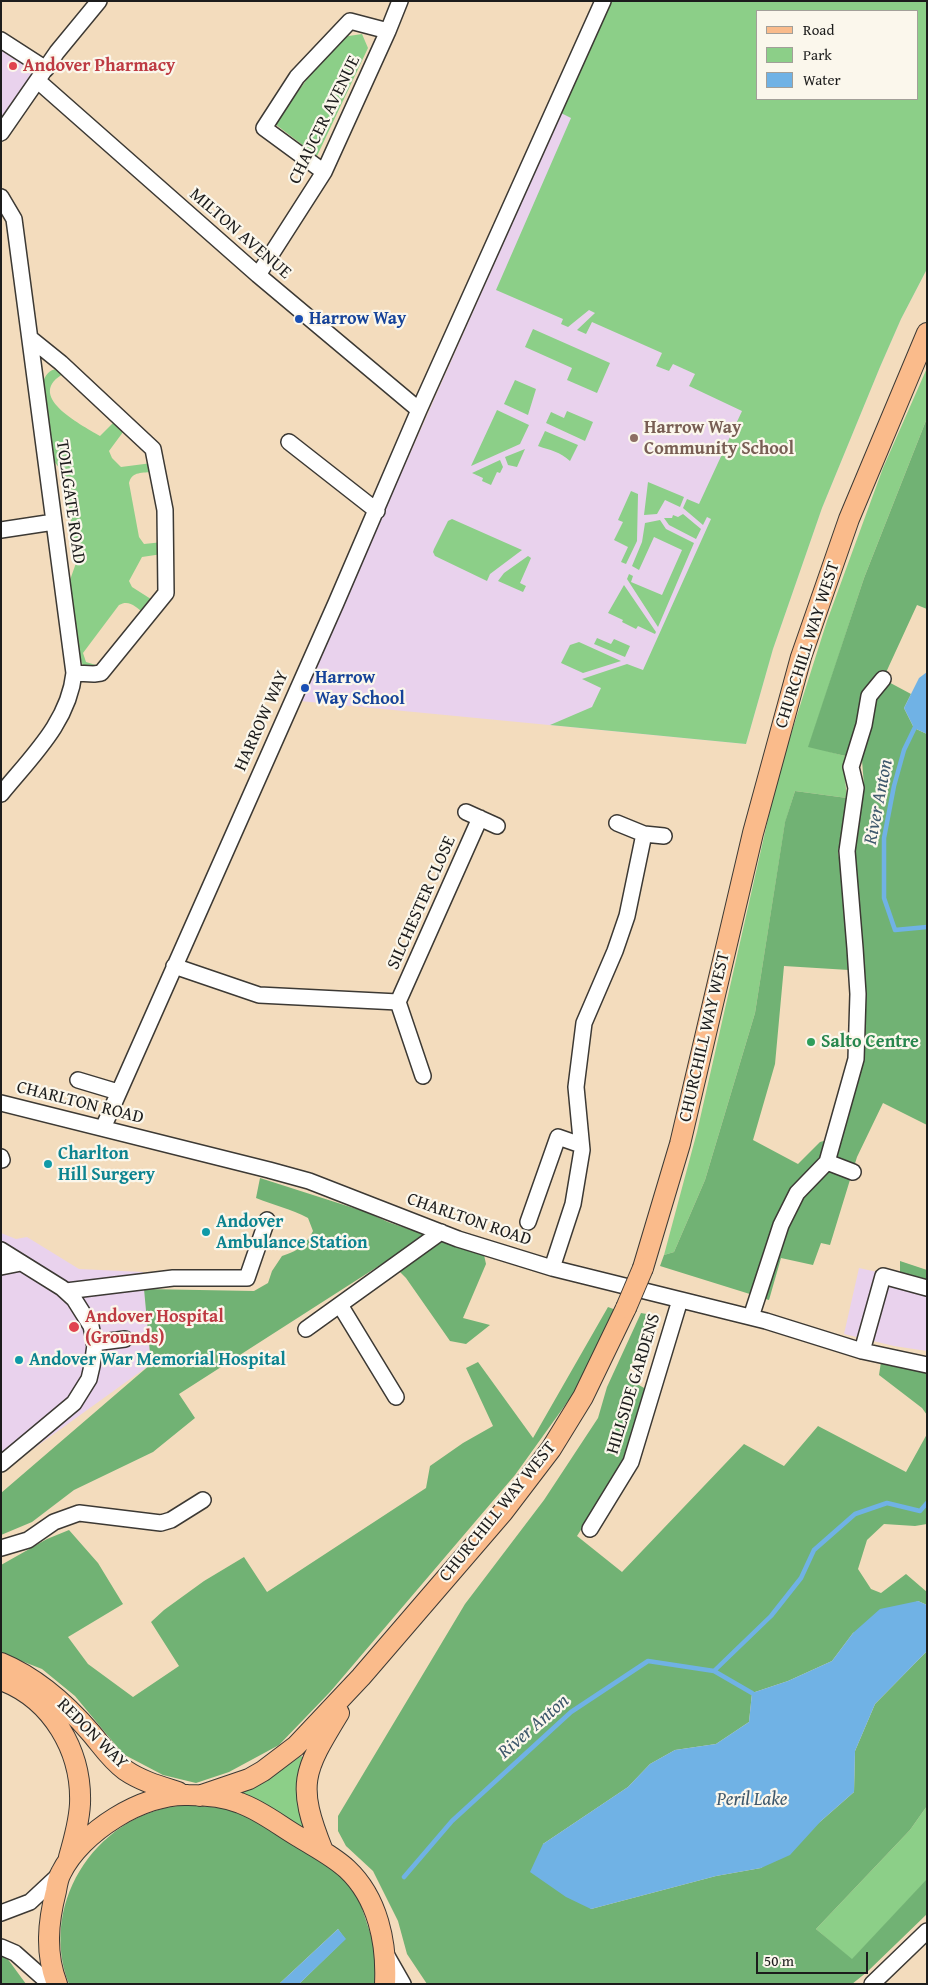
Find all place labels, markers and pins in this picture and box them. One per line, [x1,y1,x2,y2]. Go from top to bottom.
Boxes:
place label: Andover Pharmacy [23,55,175,77]
marker: Andover Pharmacy [7,60,19,72]
place label: Harrow Way [309,308,406,330]
marker: Harrow Way [293,313,305,325]
place label: Harrow Way Community School [644,417,794,459]
marker: Harrow Way Community School [628,432,640,444]
place label: Harrow Way School [315,667,405,710]
marker: Harrow Way School [299,682,311,694]
place label: Salto Centre [821,1031,919,1053]
marker: Salto Centre [805,1036,817,1048]
place label: Charlton Hill Surgery [58,1143,155,1186]
marker: Charlton Hill Surgery [42,1158,54,1170]
place label: Andover Ambulance Station [216,1211,368,1254]
marker: Andover Ambulance Station [200,1226,212,1238]
place label: Andover Hospital (Grounds) [85,1306,224,1348]
marker: Andover Hospital (Grounds) [67,1320,81,1334]
place label: Andover War Memorial Hospital [29,1349,286,1371]
marker: Andover War Memorial Hospital [13,1354,25,1366]

